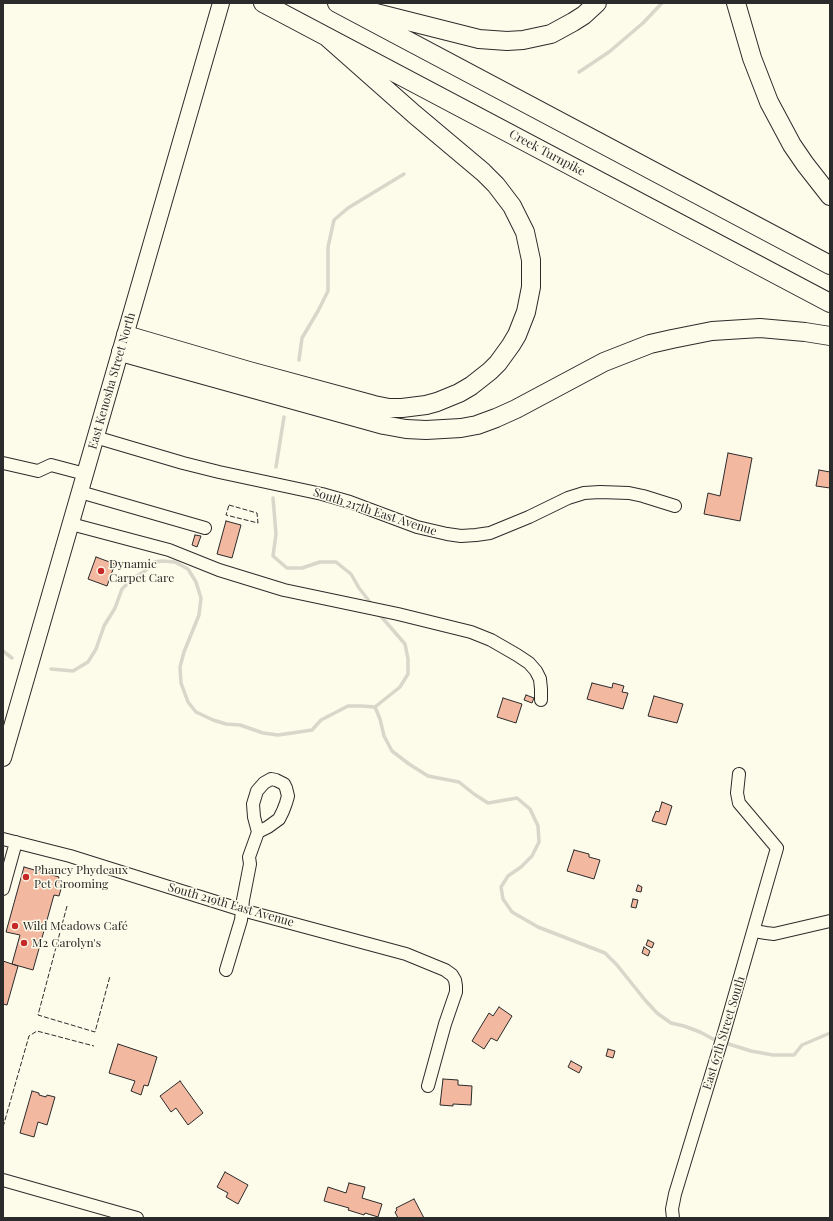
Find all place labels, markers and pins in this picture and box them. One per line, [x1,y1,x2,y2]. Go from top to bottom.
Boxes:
place label: Dynamic Carpet Care [109,557,174,585]
marker: Dynamic Carpet Care [96,566,106,576]
place label: Phancy Phydeaux Pet Grooming [34,863,128,891]
marker: Phancy Phydeaux Pet Grooming [21,872,31,882]
place label: Wild Meadows Café [23,919,128,933]
marker: Wild Meadows Café [10,921,20,931]
place label: M2 Carolyn's [32,936,101,950]
marker: M2 Carolyn's [19,938,29,948]

